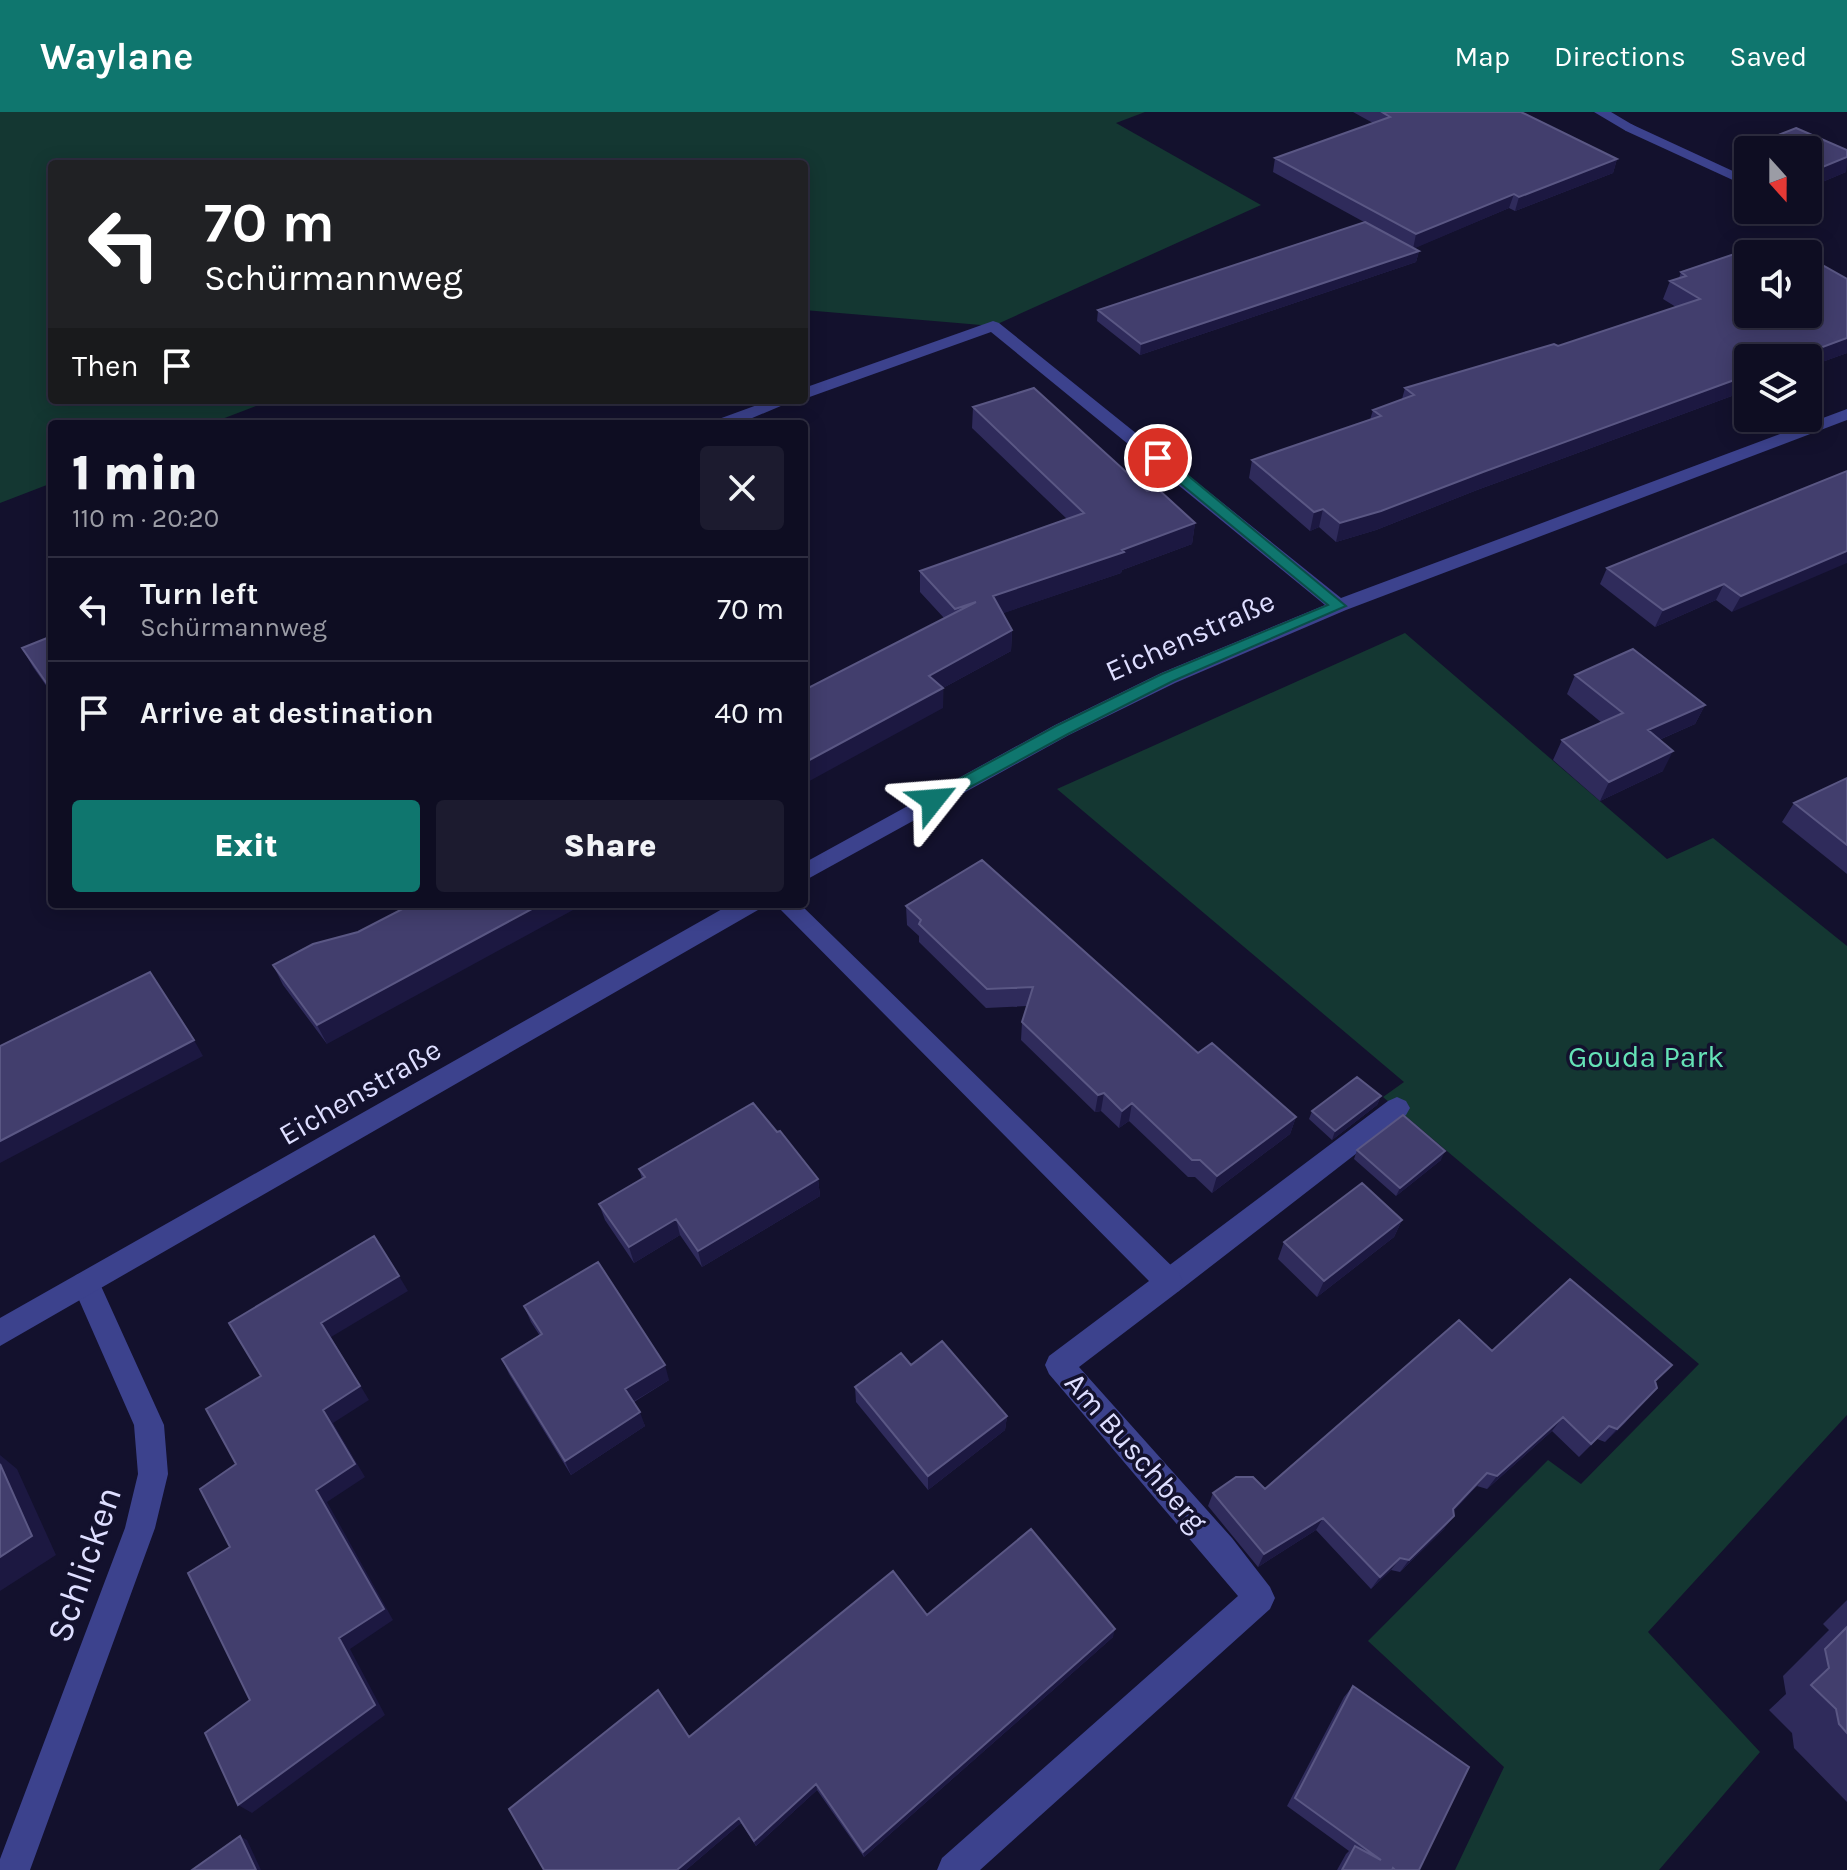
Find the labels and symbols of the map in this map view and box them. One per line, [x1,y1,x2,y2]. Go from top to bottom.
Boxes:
north arrow [1734,136,1822,224]
pin [1124,424,1192,492]
street label: Eichenstraße [1100,583,1280,689]
position arrow [891,758,975,842]
street label: Eichenstraße [273,1031,447,1153]
park label: Gouda Park [1568,1039,1724,1075]
street label: Am Buschberg [1057,1365,1215,1539]
street label: Schlicken [38,1481,130,1648]

